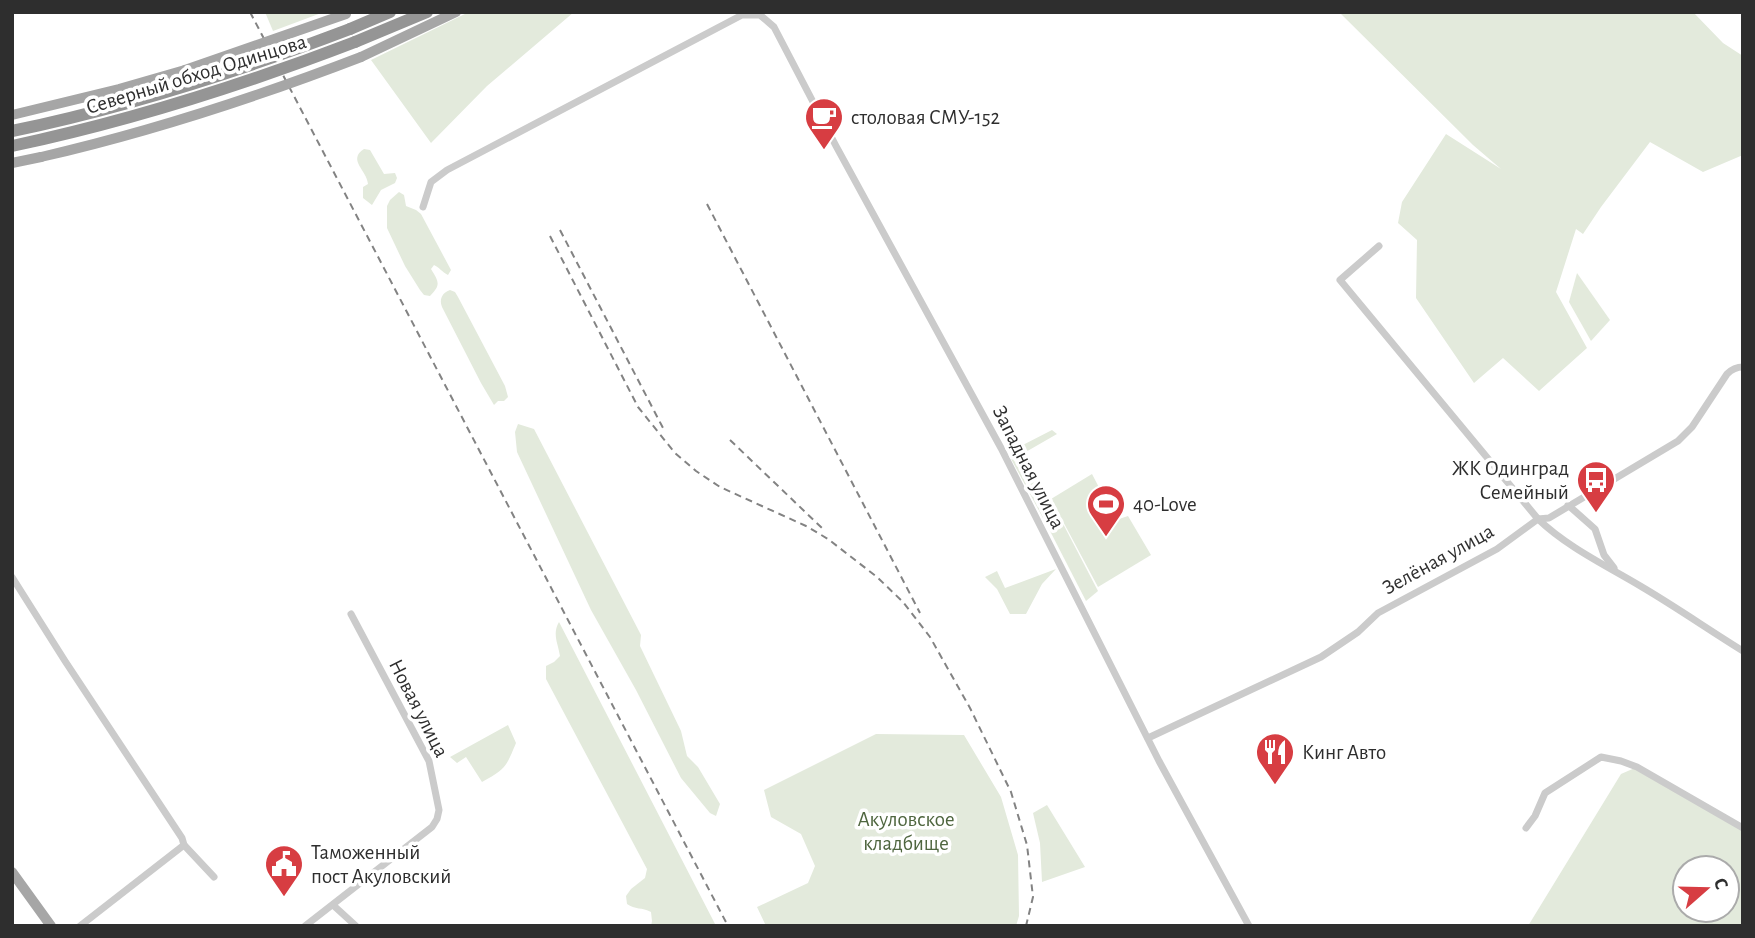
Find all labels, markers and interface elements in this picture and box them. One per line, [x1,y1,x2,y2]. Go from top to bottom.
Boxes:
street label: Северный обход Одинцова [83,31,309,118]
cafe icon: столовая СМУ-152 [803,96,845,151]
place label: столовая СМУ-152 [851,107,1000,128]
street label: Западная улица [989,402,1069,532]
place label: ЖК Одинград Семейный [1452,458,1569,503]
bus stop icon: ЖК Одинград Семейный [1575,459,1617,514]
sports icon: 40-Love [1085,483,1127,538]
place label: 40-Love [1133,494,1197,515]
street label: Зелёная улица [1379,520,1498,599]
street label: Новая улица [385,656,452,761]
restaurant icon: Кинг Авто [1254,731,1296,786]
place label: Кинг Авто [1302,742,1386,763]
park label: Акуловское кладбище [857,809,955,854]
place label: Таможенный пост Акуловский [311,842,451,887]
public building icon: Таможенный пост Акуловский [263,843,305,898]
north arrow [1671,854,1741,924]
text: С [1710,876,1731,892]

